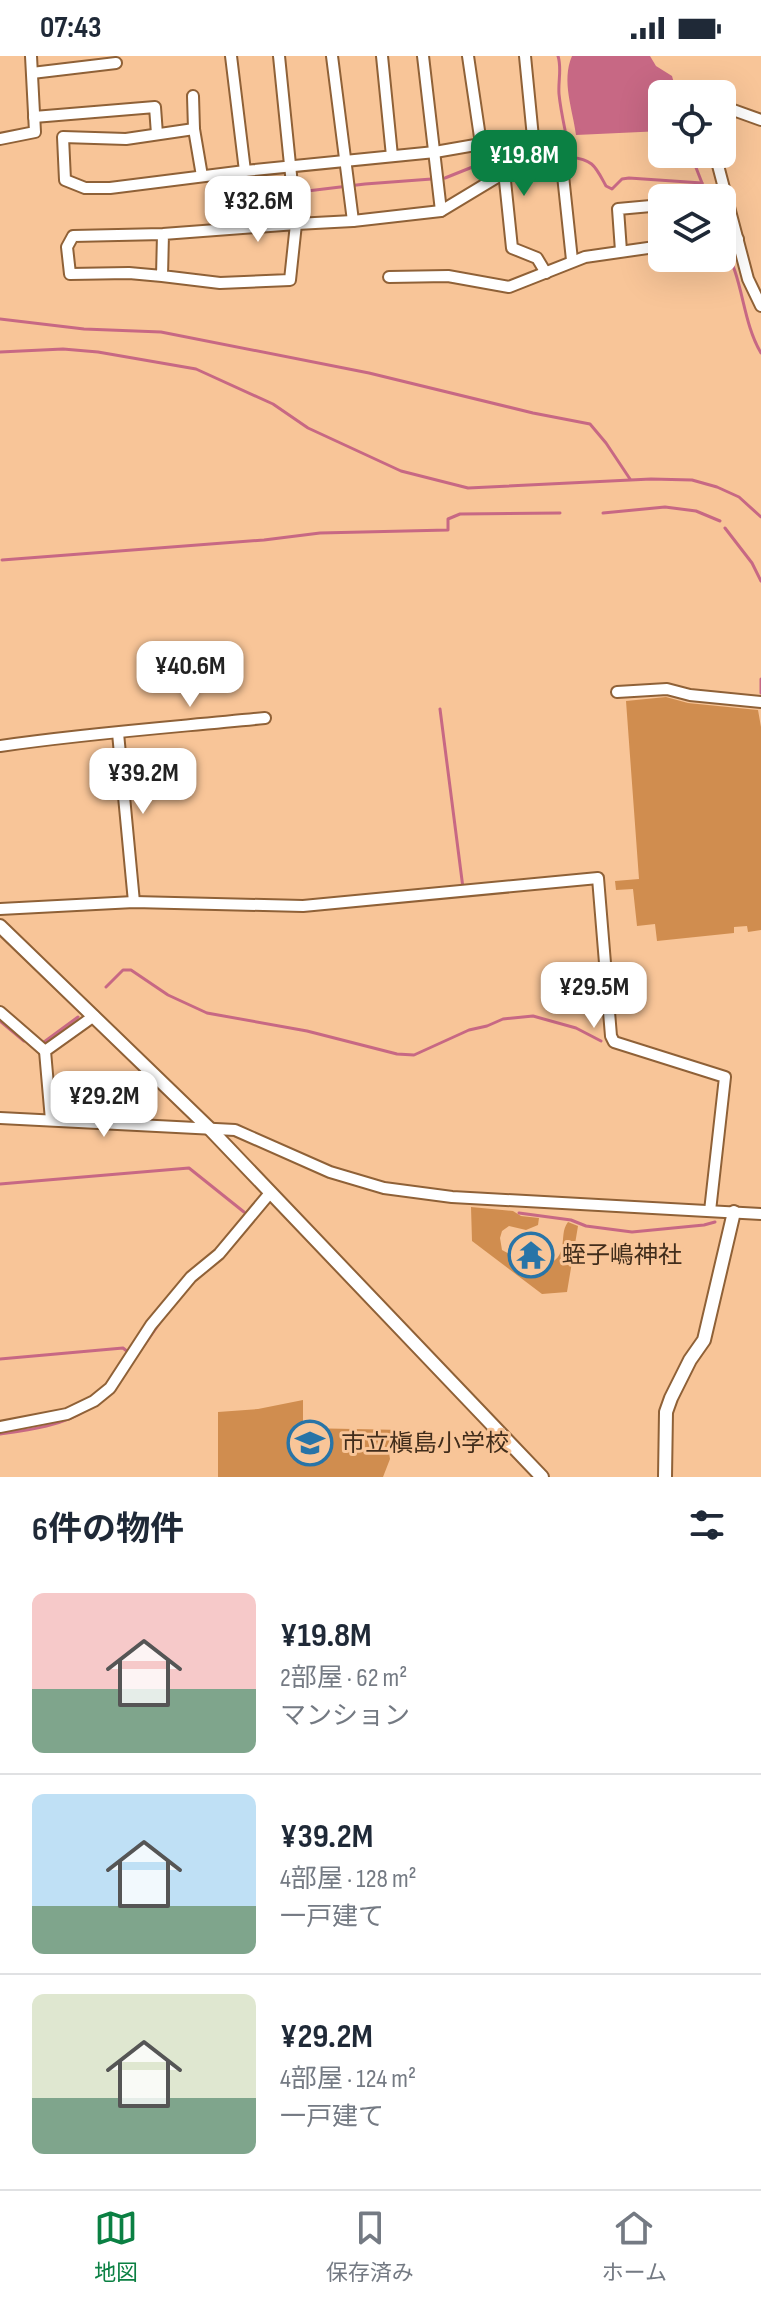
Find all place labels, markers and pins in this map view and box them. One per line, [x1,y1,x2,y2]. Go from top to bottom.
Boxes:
pin: ¥19.8M [459,130,589,198]
pin: ¥32.6M [193,176,323,244]
pin: ¥40.6M [125,641,255,709]
pin: ¥39.2M [78,748,208,816]
pin: ¥29.5M [529,962,659,1030]
pin: ¥29.2M [39,1071,169,1139]
temple icon: 蛭子嶋神社 [507,1231,555,1279]
place label: 蛭子嶋神社 [562,1241,682,1270]
school or university icon: 市立槇島小学校 [286,1419,334,1467]
place label: 市立槇島小学校 [341,1429,509,1458]

